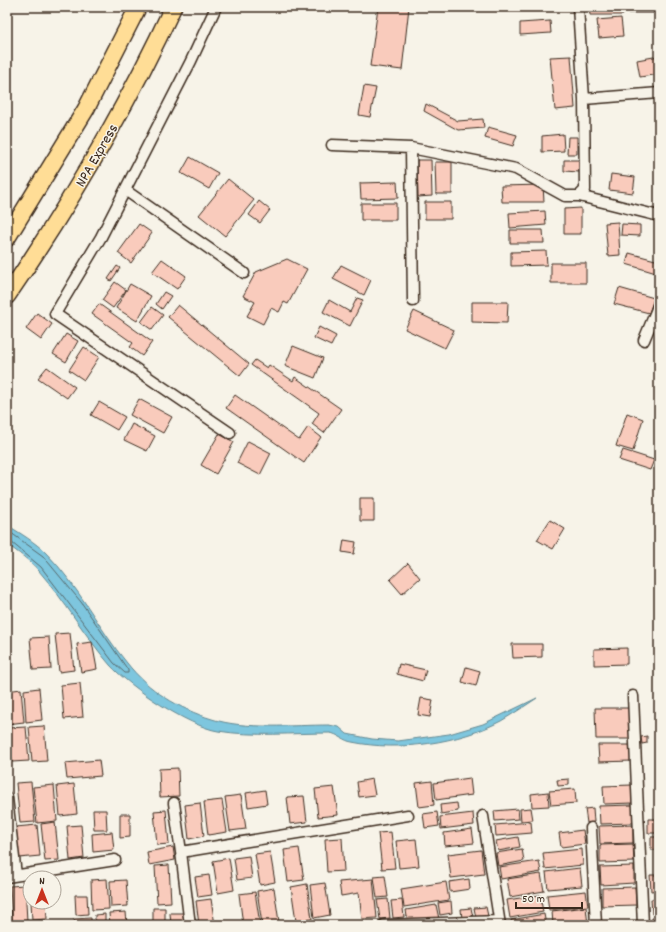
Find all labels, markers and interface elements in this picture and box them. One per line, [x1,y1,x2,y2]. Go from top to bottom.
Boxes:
street label: NPA Express [71,120,125,192]
north arrow [22,870,62,910]
text: N [39,874,45,890]
scale bar [516,884,582,910]
text: 50 m [522,891,545,908]

